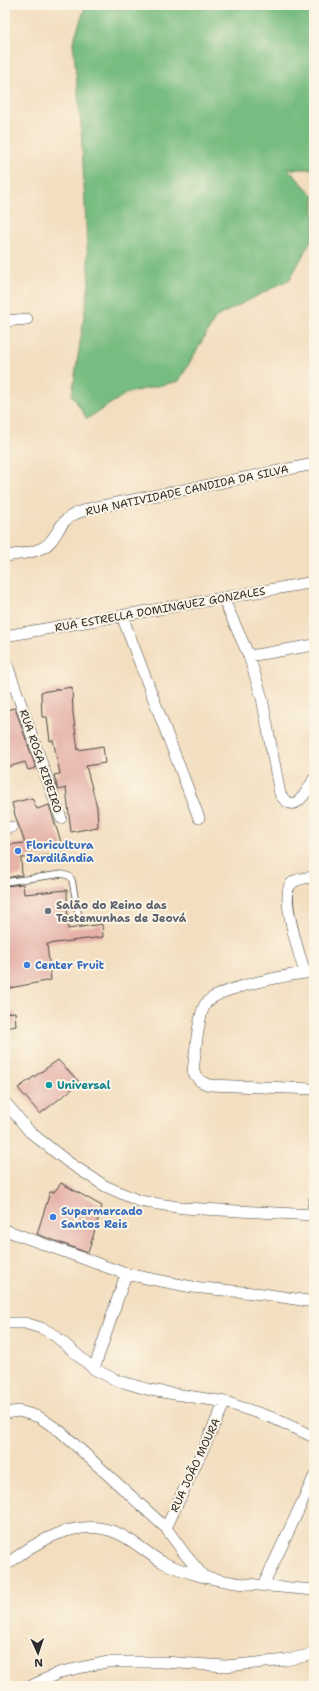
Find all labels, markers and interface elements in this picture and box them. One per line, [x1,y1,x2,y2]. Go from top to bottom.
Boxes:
street label: RUA NATIVIDADE CANDIDA DA SILVA [84,462,290,519]
street label: RUA ESTRELLA DOMINGUEZ GONZALES [54,584,267,635]
street label: RUA ROSA RIBEIRO [16,707,65,815]
place label: Floricultura Jardilândia [26,838,94,866]
marker: Floricultura Jardilândia [13,846,23,856]
place label: Salão do Reino das Testemunhas de Jeová [56,898,187,926]
marker: Salão do Reino das Testemunhas de Jeová [43,906,53,916]
place label: Center Fruit [35,958,105,973]
marker: Center Fruit [22,960,32,970]
place label: Universal [57,1078,111,1093]
marker: Universal [44,1080,54,1090]
place label: Supermercado Santos Reis [61,1204,143,1232]
marker: Supermercado Santos Reis [48,1212,58,1222]
street label: RUA JOÃO MOURA [166,1415,224,1515]
north arrow [18,1633,58,1673]
text: N [33,1655,43,1670]

